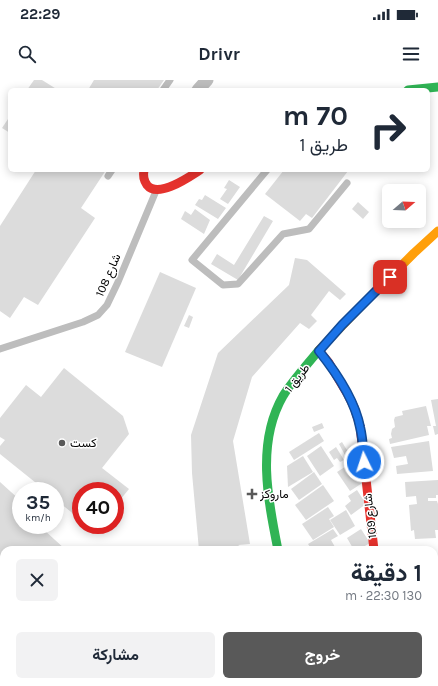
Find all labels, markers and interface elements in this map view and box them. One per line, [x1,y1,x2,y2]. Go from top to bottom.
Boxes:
text: 22:29 [20,5,60,23]
icon: search [16,43,38,65]
text: Drivr [198,43,240,65]
icon: menu [400,43,422,65]
text: 70 m [283,99,348,132]
icon: right [362,104,414,156]
text: طريق 1 [300,134,348,156]
north arrow [382,184,426,228]
map controls [382,184,426,228]
street label: شارع 108 [92,251,125,299]
pin [373,260,407,294]
icon: arrive [379,266,401,288]
street label: طريق 1 [282,361,313,396]
place label: كست [70,436,97,450]
marker: كست [57,438,67,448]
position arrow [343,441,385,483]
speed limit sign: 40 [72,482,124,534]
place label: ماروكز [259,487,289,502]
marker: ماروكز [247,489,257,499]
text: 35 [26,491,50,514]
street label: شارع 109 [361,493,381,539]
text: km/h [25,512,51,524]
button: close [16,559,58,601]
text: 1 دقيقة [351,559,422,587]
text: 130 m · 22:30 [345,588,422,603]
button: مشاركة [16,632,215,678]
button: خروج [223,632,422,678]

